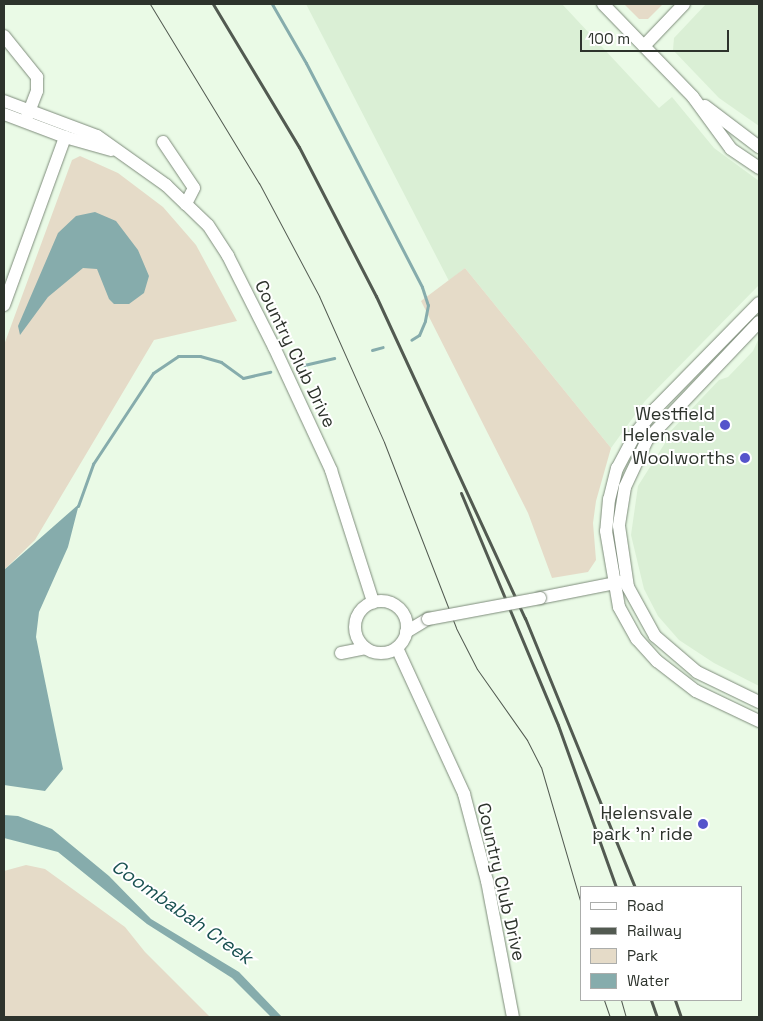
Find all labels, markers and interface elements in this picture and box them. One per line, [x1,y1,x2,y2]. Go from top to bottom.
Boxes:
scale bar [583,20,732,52]
text: 100 m [588,29,630,48]
street label: Country Club Drive [250,277,340,431]
place label: Westfield Helensvale [622,404,715,446]
marker: Westfield Helensvale [719,419,731,431]
place label: Woolworths [632,447,735,469]
marker: Woolworths [739,452,751,464]
street label: Country Club Drive [472,801,530,963]
place label: Helensvale park 'n' ride [592,803,693,846]
marker: Helensvale park 'n' ride [697,818,709,830]
water label: Coombabah Creek [107,855,257,969]
legend [580,886,743,1001]
text: Road [627,896,664,915]
text: Railway [627,921,682,940]
text: Park [627,946,658,965]
text: Water [627,971,669,990]

